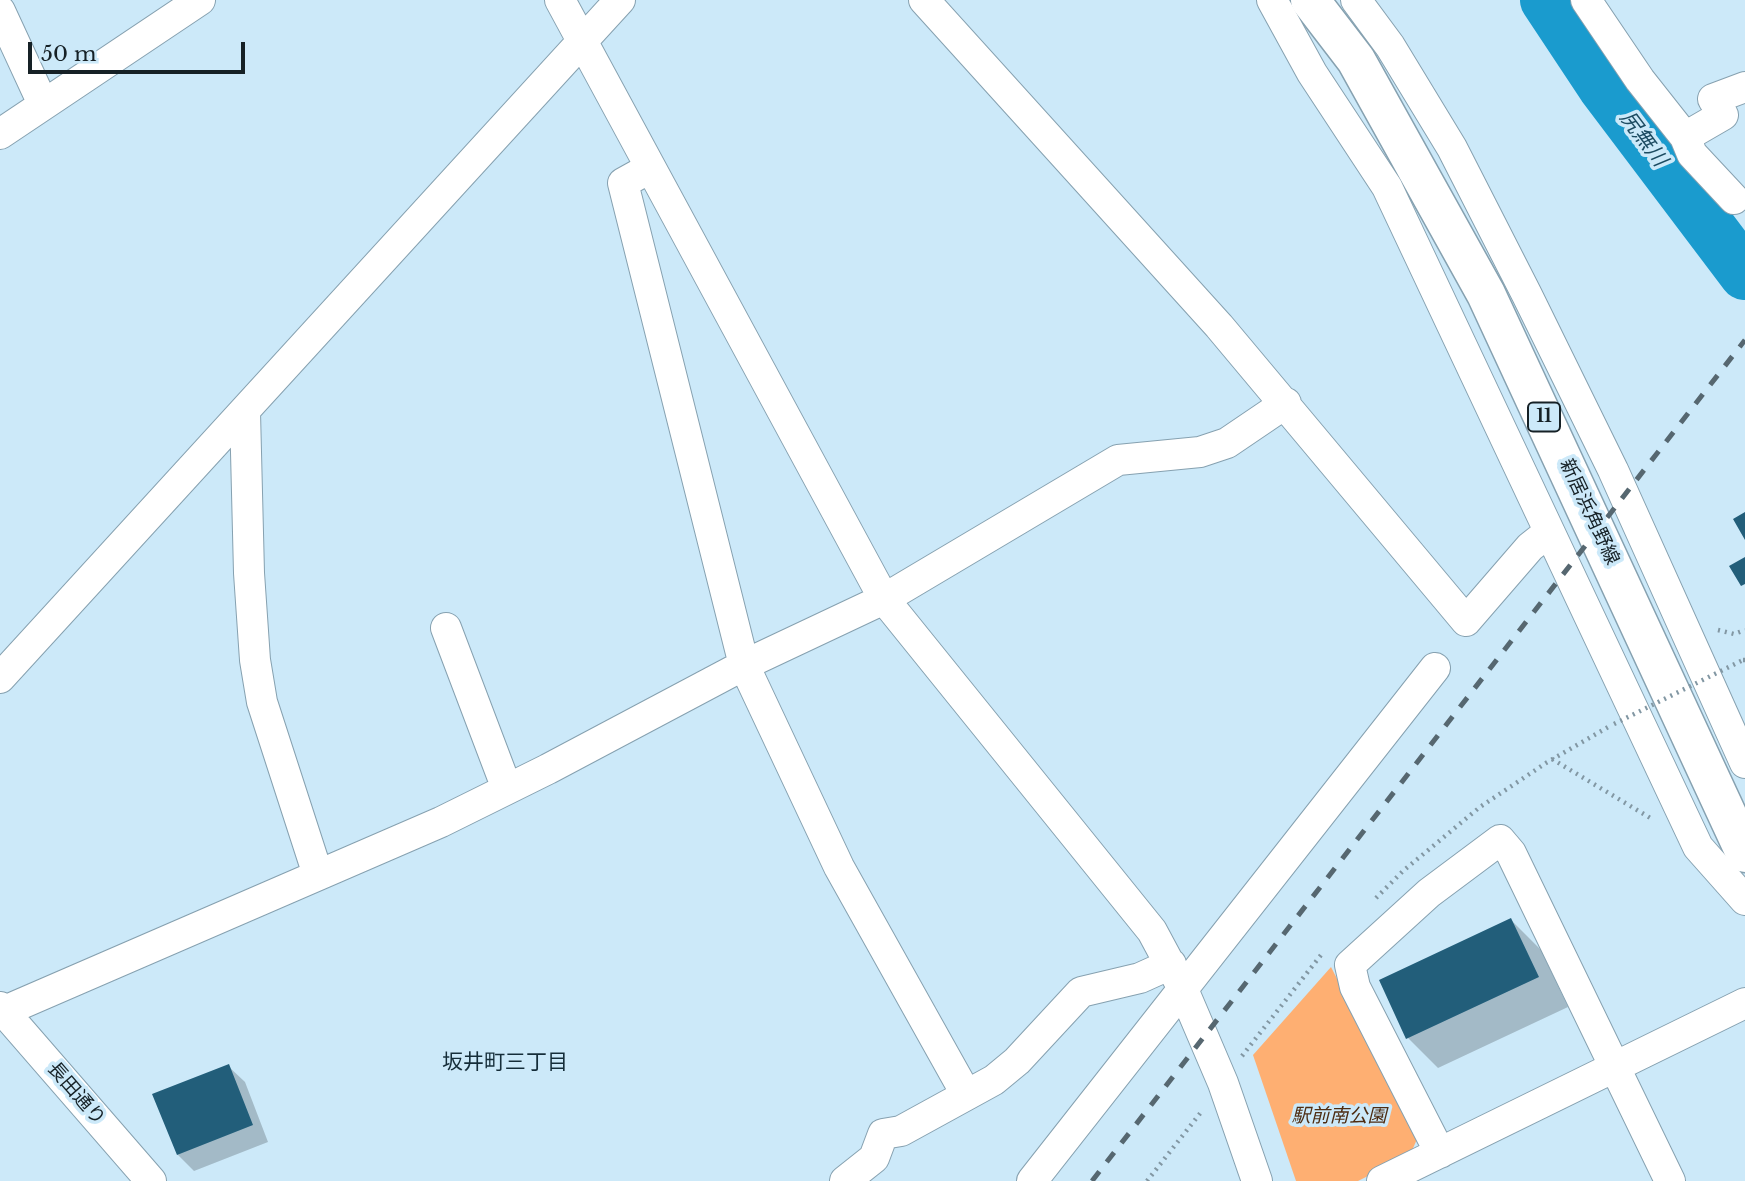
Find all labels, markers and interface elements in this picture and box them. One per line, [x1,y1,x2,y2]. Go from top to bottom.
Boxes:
scale bar [32,28,248,72]
text: 50 m [41,41,96,67]
water label: 尻無川 [1614,106,1672,172]
road number: 11 [1528,402,1560,432]
street label: 新居浜角野線 [1555,456,1623,568]
district label: 坂井町三丁目 [442,1050,568,1076]
street label: 長田通り [42,1058,110,1130]
park label: 駅前南公園 [1292,1106,1386,1128]

